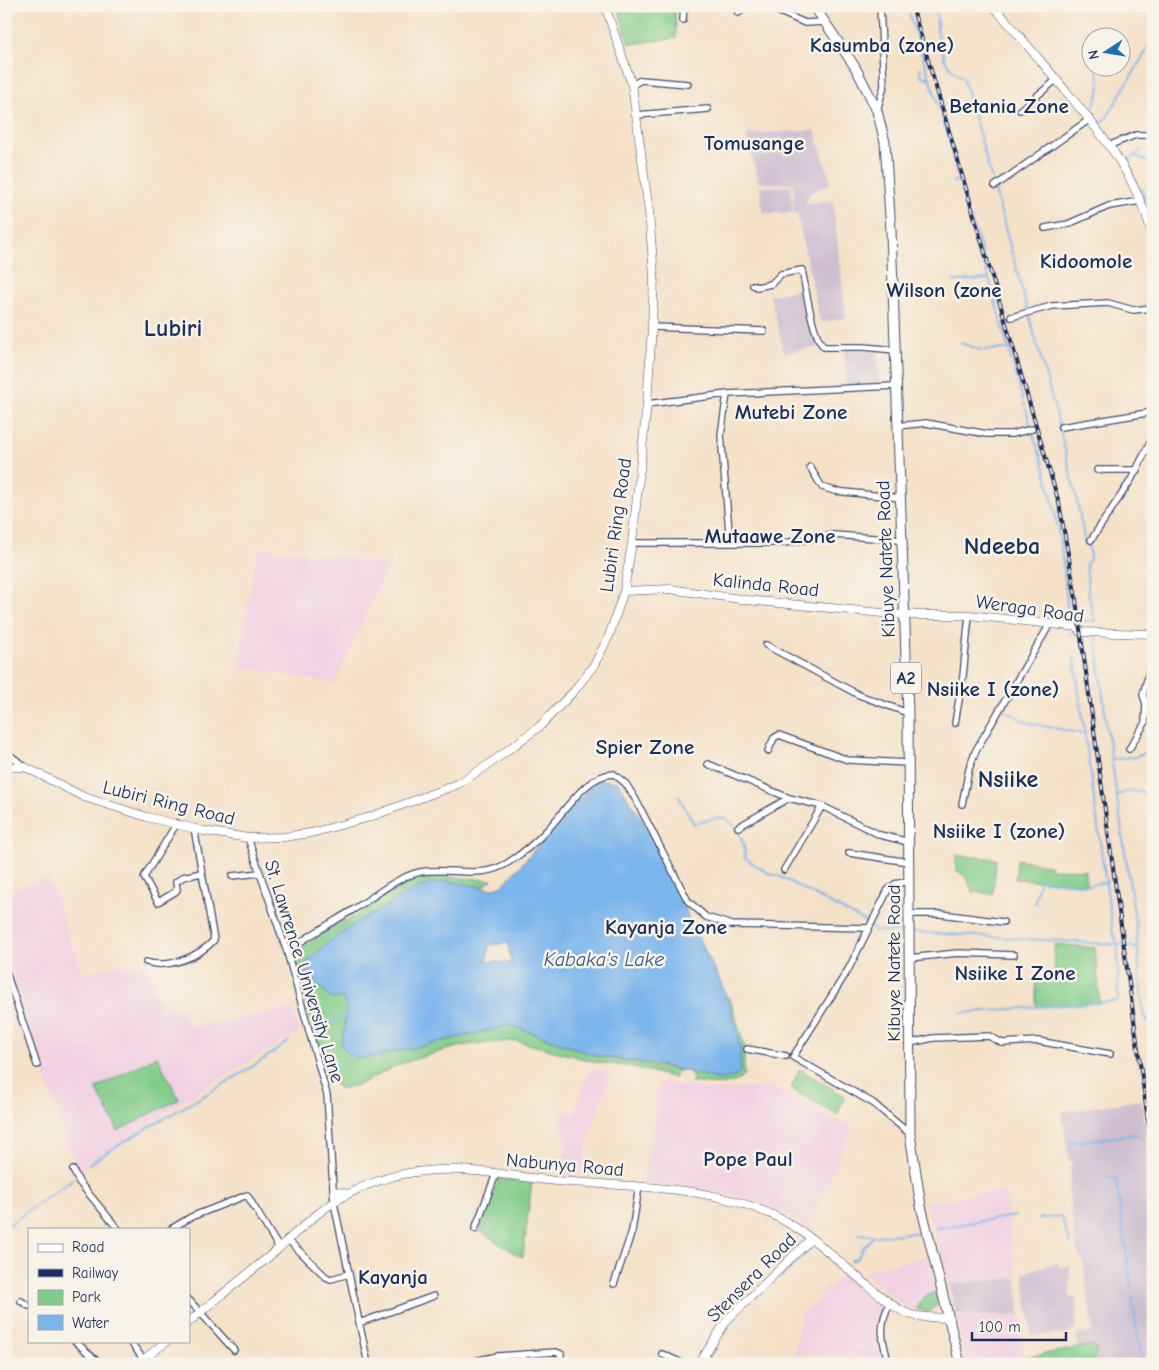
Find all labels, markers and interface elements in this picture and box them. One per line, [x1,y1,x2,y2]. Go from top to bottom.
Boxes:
north arrow [1082,28,1132,78]
district label: Kasumba (zone) [810,33,954,57]
text: N [1085,48,1103,61]
district label: Betania Zone [949,94,1069,118]
district label: Tomusange [704,131,804,155]
district label: Kidoomole [1040,249,1132,273]
district label: Wilson (zone [886,278,1002,302]
district label: Lubiri [144,314,202,342]
district label: Mutebi Zone [735,400,847,424]
street label: Lubiri Ring Road [596,457,636,594]
street label: Kibuye Natete Road [872,480,900,638]
district label: Mutaawe Zone [705,524,835,548]
district label: Ndeeba [964,532,1040,560]
street label: Kalinda Road [712,568,820,602]
street label: Weraga Road [974,591,1085,627]
road number: A2 [891,662,921,694]
district label: Nsiike I (zone) [927,677,1059,701]
district label: Spier Zone [596,735,694,759]
district label: Nsiike [978,765,1039,793]
street label: Lubiri Ring Road [100,776,237,830]
district label: Nsiike I (zone) [933,819,1065,843]
street label: St. Lawrence University Lane [260,857,348,1085]
street label: Kibuye Natete Road [883,884,905,1042]
district label: Kayanja Zone [605,915,727,939]
water label: Kabaka's Lake [544,948,664,971]
district label: Nsiike I Zone [954,961,1076,985]
district label: Pope Paul [703,1147,793,1171]
street label: Nabunya Road [505,1149,625,1181]
legend [28,1228,190,1342]
street label: Stensera Road [703,1229,801,1327]
text: Road [72,1238,104,1256]
text: Railway [72,1264,119,1282]
district label: Kayanja [358,1265,428,1289]
text: Park [72,1288,101,1306]
scale bar [972,1310,1065,1342]
text: Water [72,1314,109,1332]
text: 100 m [979,1318,1021,1336]

